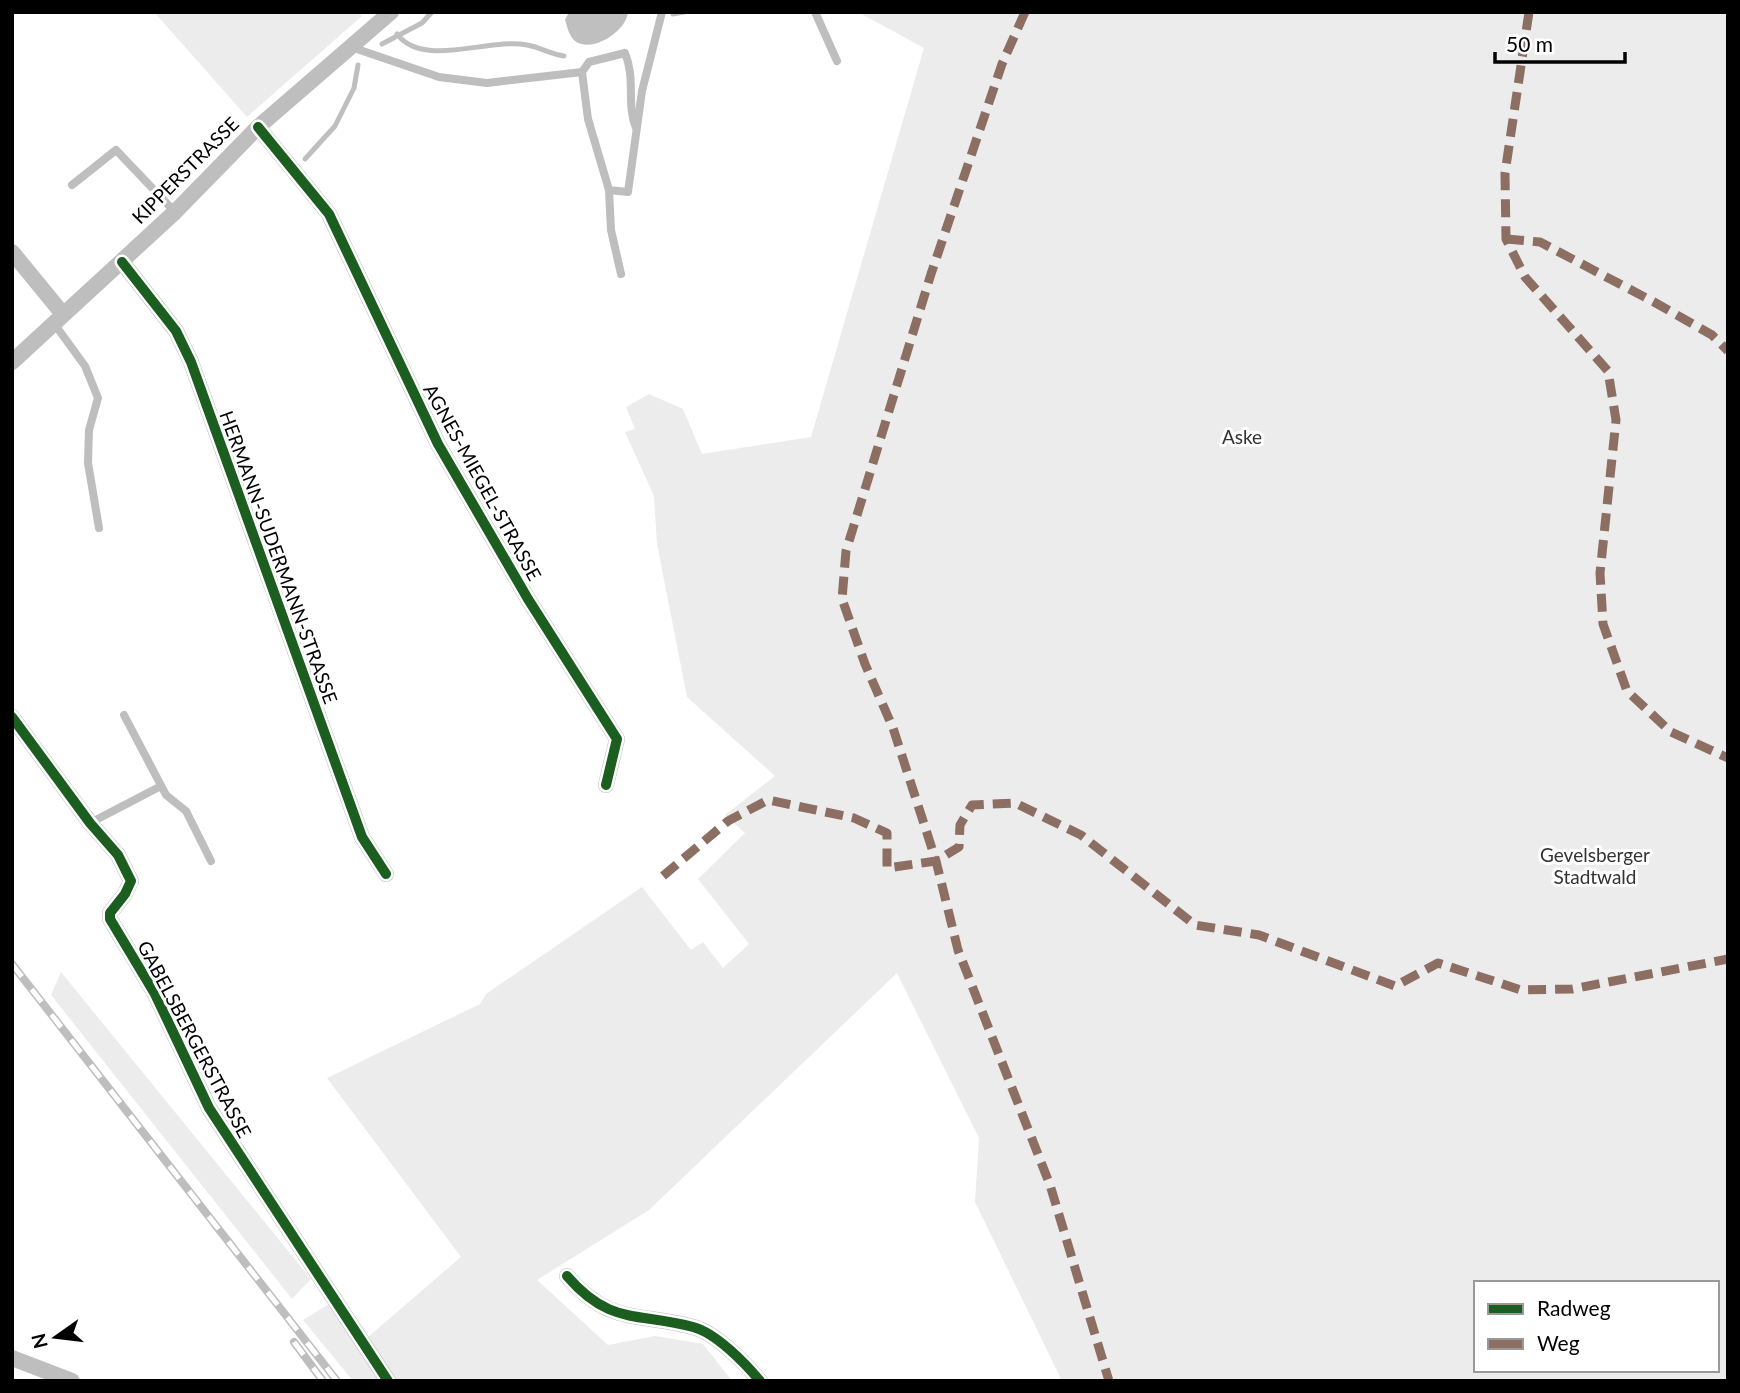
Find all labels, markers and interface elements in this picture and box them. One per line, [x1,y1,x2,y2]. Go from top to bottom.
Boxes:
scale bar [1495,21,1624,65]
text: 50 m [1506,31,1553,56]
street label: KIPPERSTRASSE [127,112,243,228]
street label: AGNES-MIEGEL-STRASSE [419,380,547,584]
street label: HERMANN-SUDERMANN-STRASSE [215,407,343,707]
park label: Aske [1222,425,1262,448]
park label: Gevelsberger Stadtwald [1540,843,1650,888]
street label: GABELSBERGERSTRASSE [133,937,257,1141]
legend [1474,1281,1719,1372]
text: Radweg [1537,1295,1611,1320]
north arrow [21,1302,91,1372]
text: Weg [1537,1330,1580,1355]
text: N [26,1331,52,1351]

